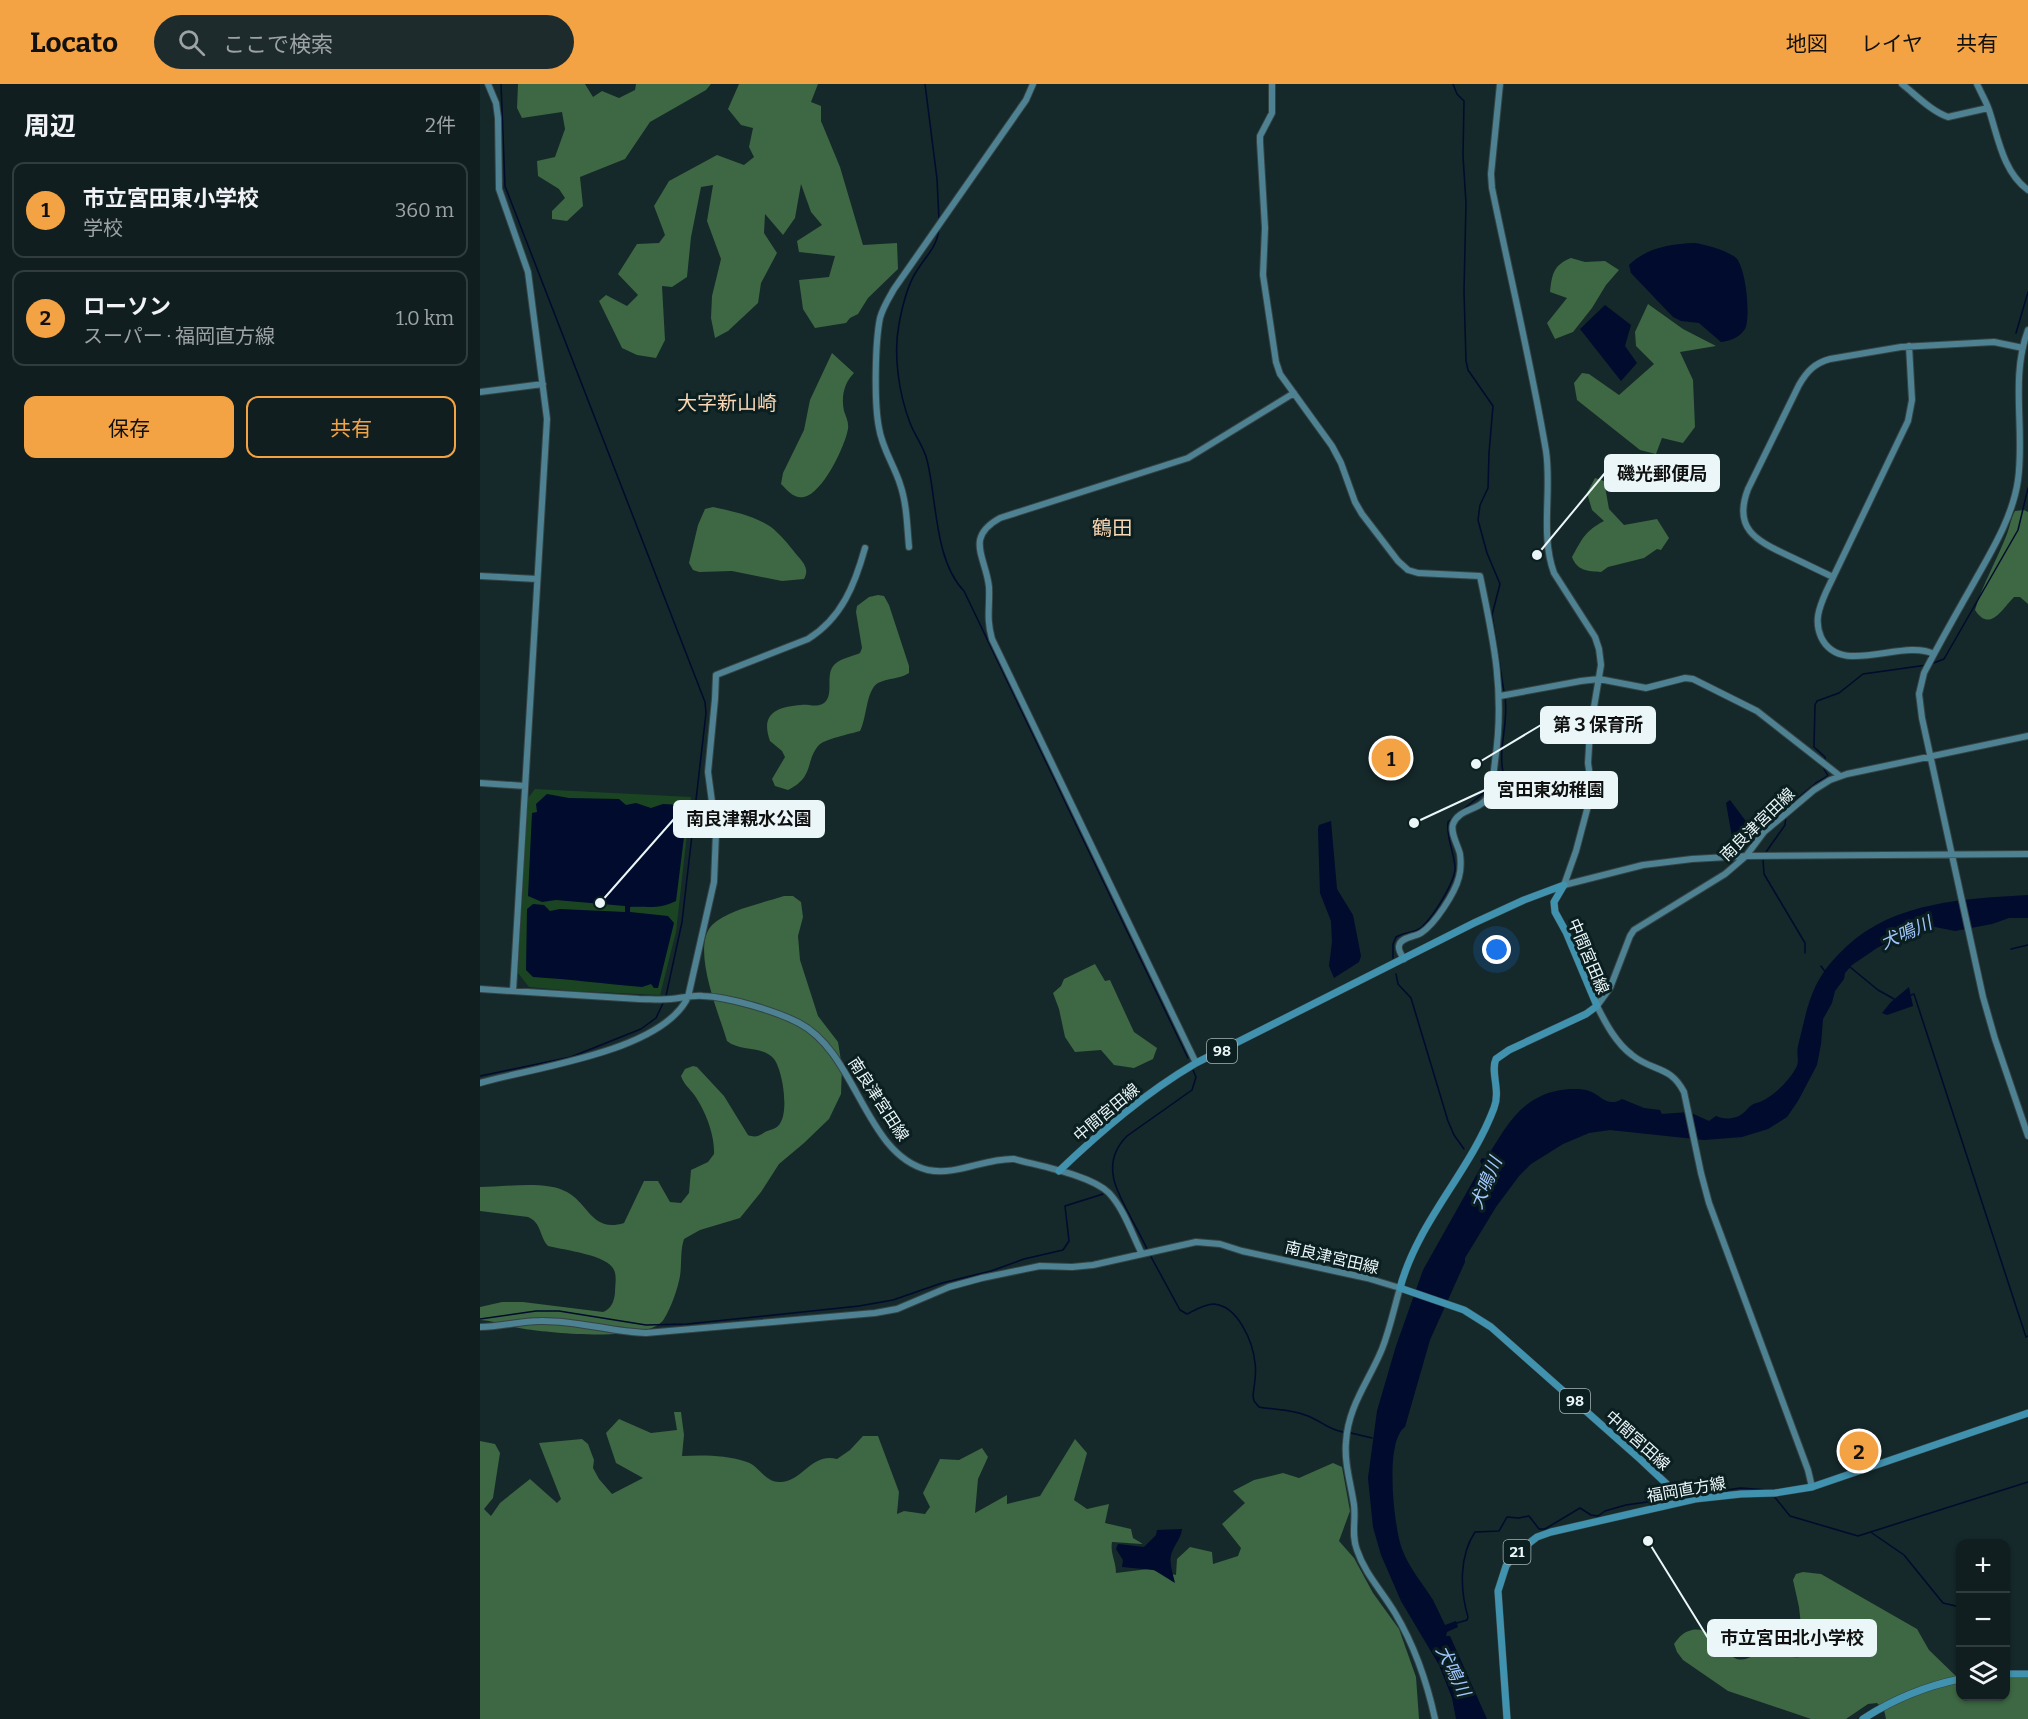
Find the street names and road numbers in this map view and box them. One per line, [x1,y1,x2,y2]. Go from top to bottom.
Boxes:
street label: 南良津宮田線 [1716,784,1798,865]
street label: 中間宮田線 [1564,916,1613,997]
road number: 98 [1207,1039,1237,1063]
street label: 南良津宮田線 [844,1054,913,1145]
street label: 中間宮田線 [1070,1079,1143,1145]
street label: 南良津宮田線 [1283,1237,1381,1278]
road number: 98 [1560,1389,1590,1413]
street label: 中間宮田線 [1602,1407,1674,1474]
street label: 福岡直方線 [1645,1473,1727,1506]
road number: 21 [1504,1540,1530,1564]

